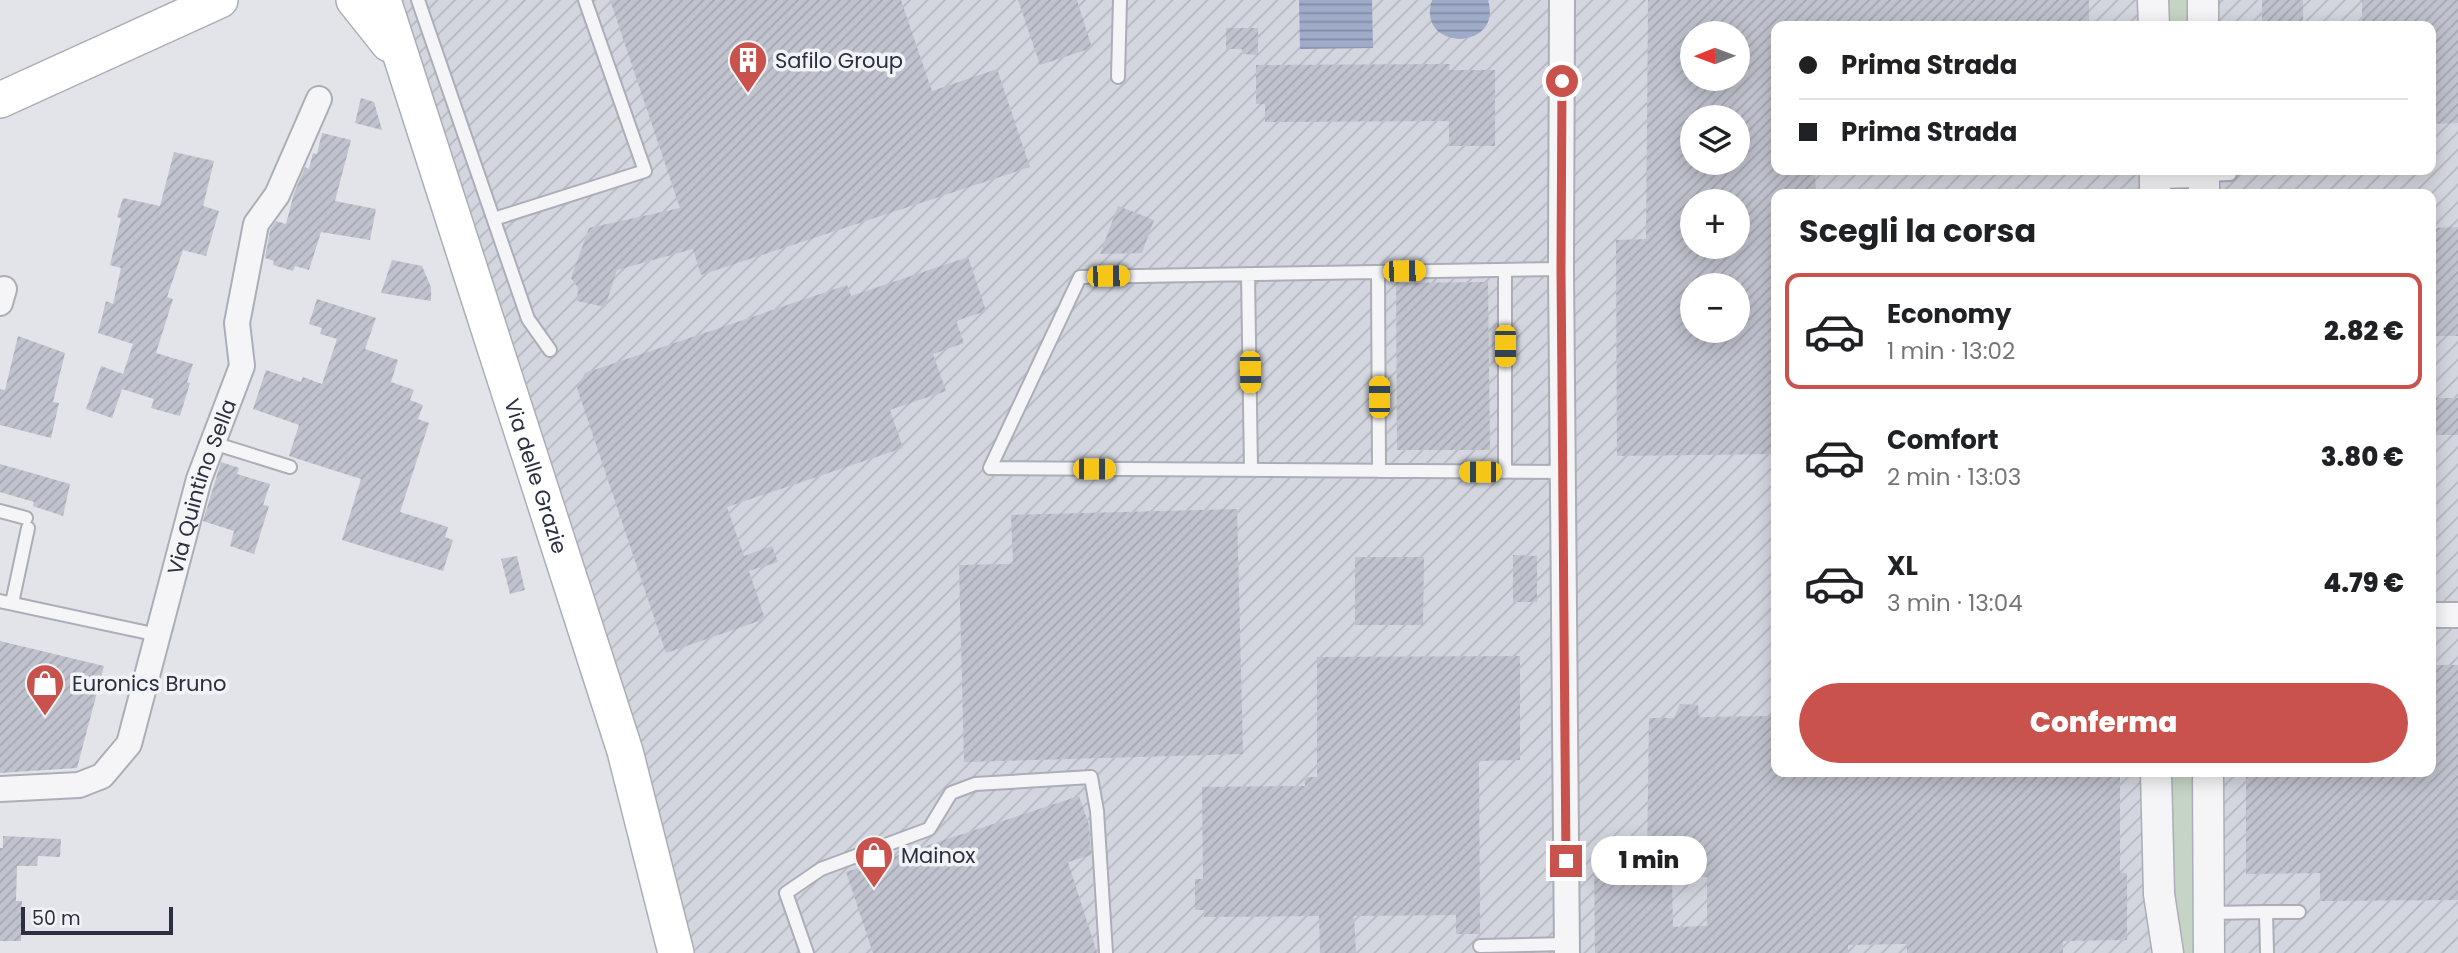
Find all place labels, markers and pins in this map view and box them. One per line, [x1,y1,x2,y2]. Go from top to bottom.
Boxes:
building icon: Safilo Group [727,39,769,94]
place label: Safilo Group [775,46,903,75]
shop icon: Euronics Bruno [24,662,66,717]
place label: Euronics Bruno [72,669,226,698]
shop icon: Mainox [853,834,895,889]
place label: Mainox [901,841,975,870]

